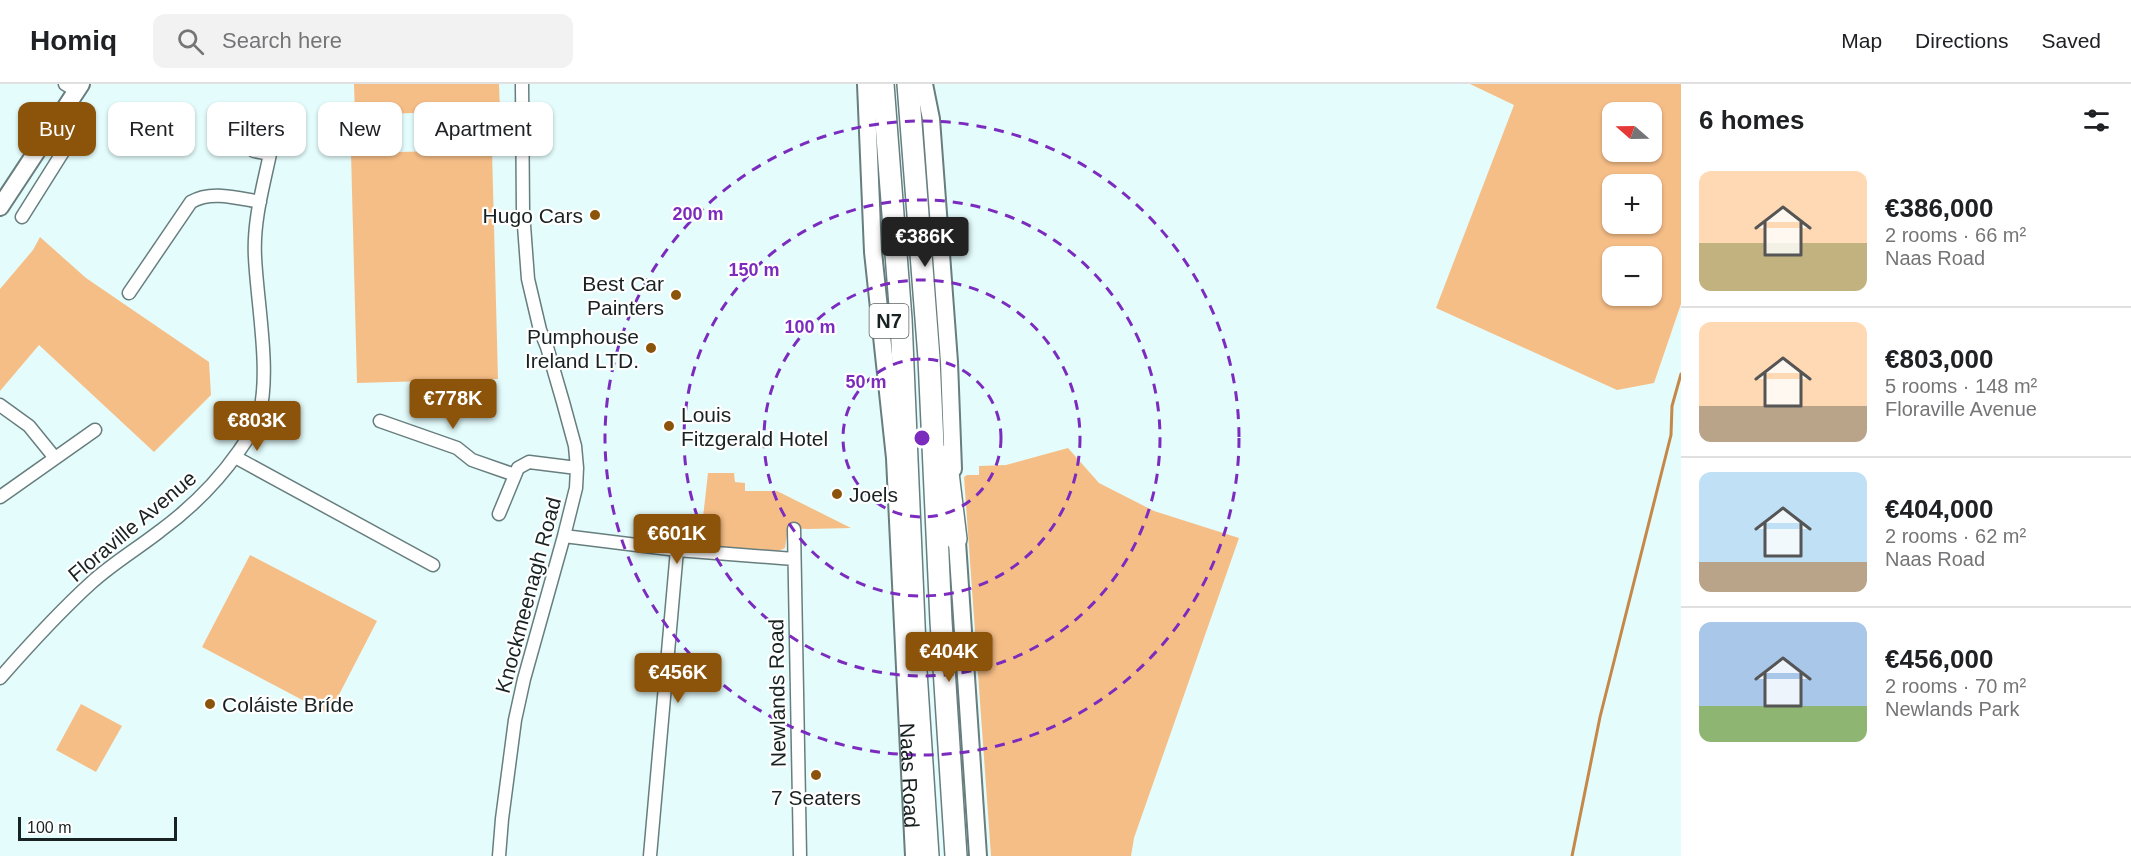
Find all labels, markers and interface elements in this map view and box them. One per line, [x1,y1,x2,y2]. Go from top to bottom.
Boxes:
search box [153,14,573,68]
text: Homiq [30,25,117,56]
icon: search [174,25,207,58]
text: Search here [222,28,342,53]
text: Map [1841,29,1882,52]
text: Directions [1915,29,2008,52]
text: Saved [2041,29,2101,52]
chip: Buy [18,102,96,156]
chip: Rent [108,102,195,156]
chip: Filters [207,102,306,156]
chip: New [318,102,402,156]
chip: Apartment [414,102,553,156]
north arrow [1602,102,1662,162]
map controls [1602,102,1662,306]
icon: filters [2080,104,2113,137]
text: 6 homes [1699,105,1805,135]
button: + [1602,174,1662,234]
text: €386,000 [1885,193,1993,223]
icon: home [1747,195,1819,267]
place label: Hugo Cars [483,204,583,227]
text: 200 m [672,204,724,224]
marker: Hugo Cars [588,208,602,222]
pin: €386K [883,217,967,268]
text: 2 rooms · 66 m² [1885,224,2026,246]
text: €386K [896,225,954,247]
button: − [1602,246,1662,306]
text: Naas Road [1885,247,1985,269]
text: 150 m [728,260,780,280]
place label: Best Car Painters [582,272,664,319]
marker: Best Car Painters [669,288,683,302]
road number: N7 [870,304,908,338]
text: 100 m [784,317,836,337]
place label: Pumphouse Ireland LTD. [525,325,639,372]
marker: Pumphouse Ireland LTD. [644,341,658,355]
text: €803,000 [1885,344,1993,374]
icon: home [1747,346,1819,418]
text: 50 m [845,372,887,392]
text: 5 rooms · 148 m² [1885,375,2037,397]
pin: €778K [411,379,495,430]
text: €778K [424,387,482,409]
text: Floraville Avenue [1885,398,2037,420]
pin: €803K [215,401,299,452]
place label: Louis Fitzgerald Hotel [681,403,828,450]
text: €803K [228,409,286,431]
marker: Louis Fitzgerald Hotel [662,419,676,433]
centre of rings [912,428,932,448]
street label: Floraville Avenue [63,466,201,586]
place label: Joels [849,483,898,506]
marker: Joels [830,487,844,501]
street label: Knockmeenagh Road [491,494,565,696]
text: €404,000 [1885,494,1993,524]
icon: home [1747,496,1819,568]
pin: €601K [635,514,719,565]
text: €601K [648,522,706,544]
text: 2 rooms · 62 m² [1885,525,2026,547]
text: Naas Road [1885,548,1985,570]
street label: Newlands Road [764,619,790,767]
pin: €404K [907,632,991,683]
text: €404K [920,640,978,662]
text: €456,000 [1885,644,1993,674]
icon: home [1747,646,1819,718]
pin: €456K [636,653,720,704]
text: €456K [649,661,707,683]
text: 2 rooms · 70 m² [1885,675,2026,697]
place label: Coláiste Bríde [222,693,354,716]
marker: Coláiste Bríde [203,697,217,711]
text: Newlands Park [1885,698,2020,720]
street label: Naas Road [896,722,924,828]
marker: 7 Seaters [809,768,823,782]
place label: 7 Seaters [771,786,861,809]
scale bar [18,814,177,842]
text: 100 m [27,819,71,836]

